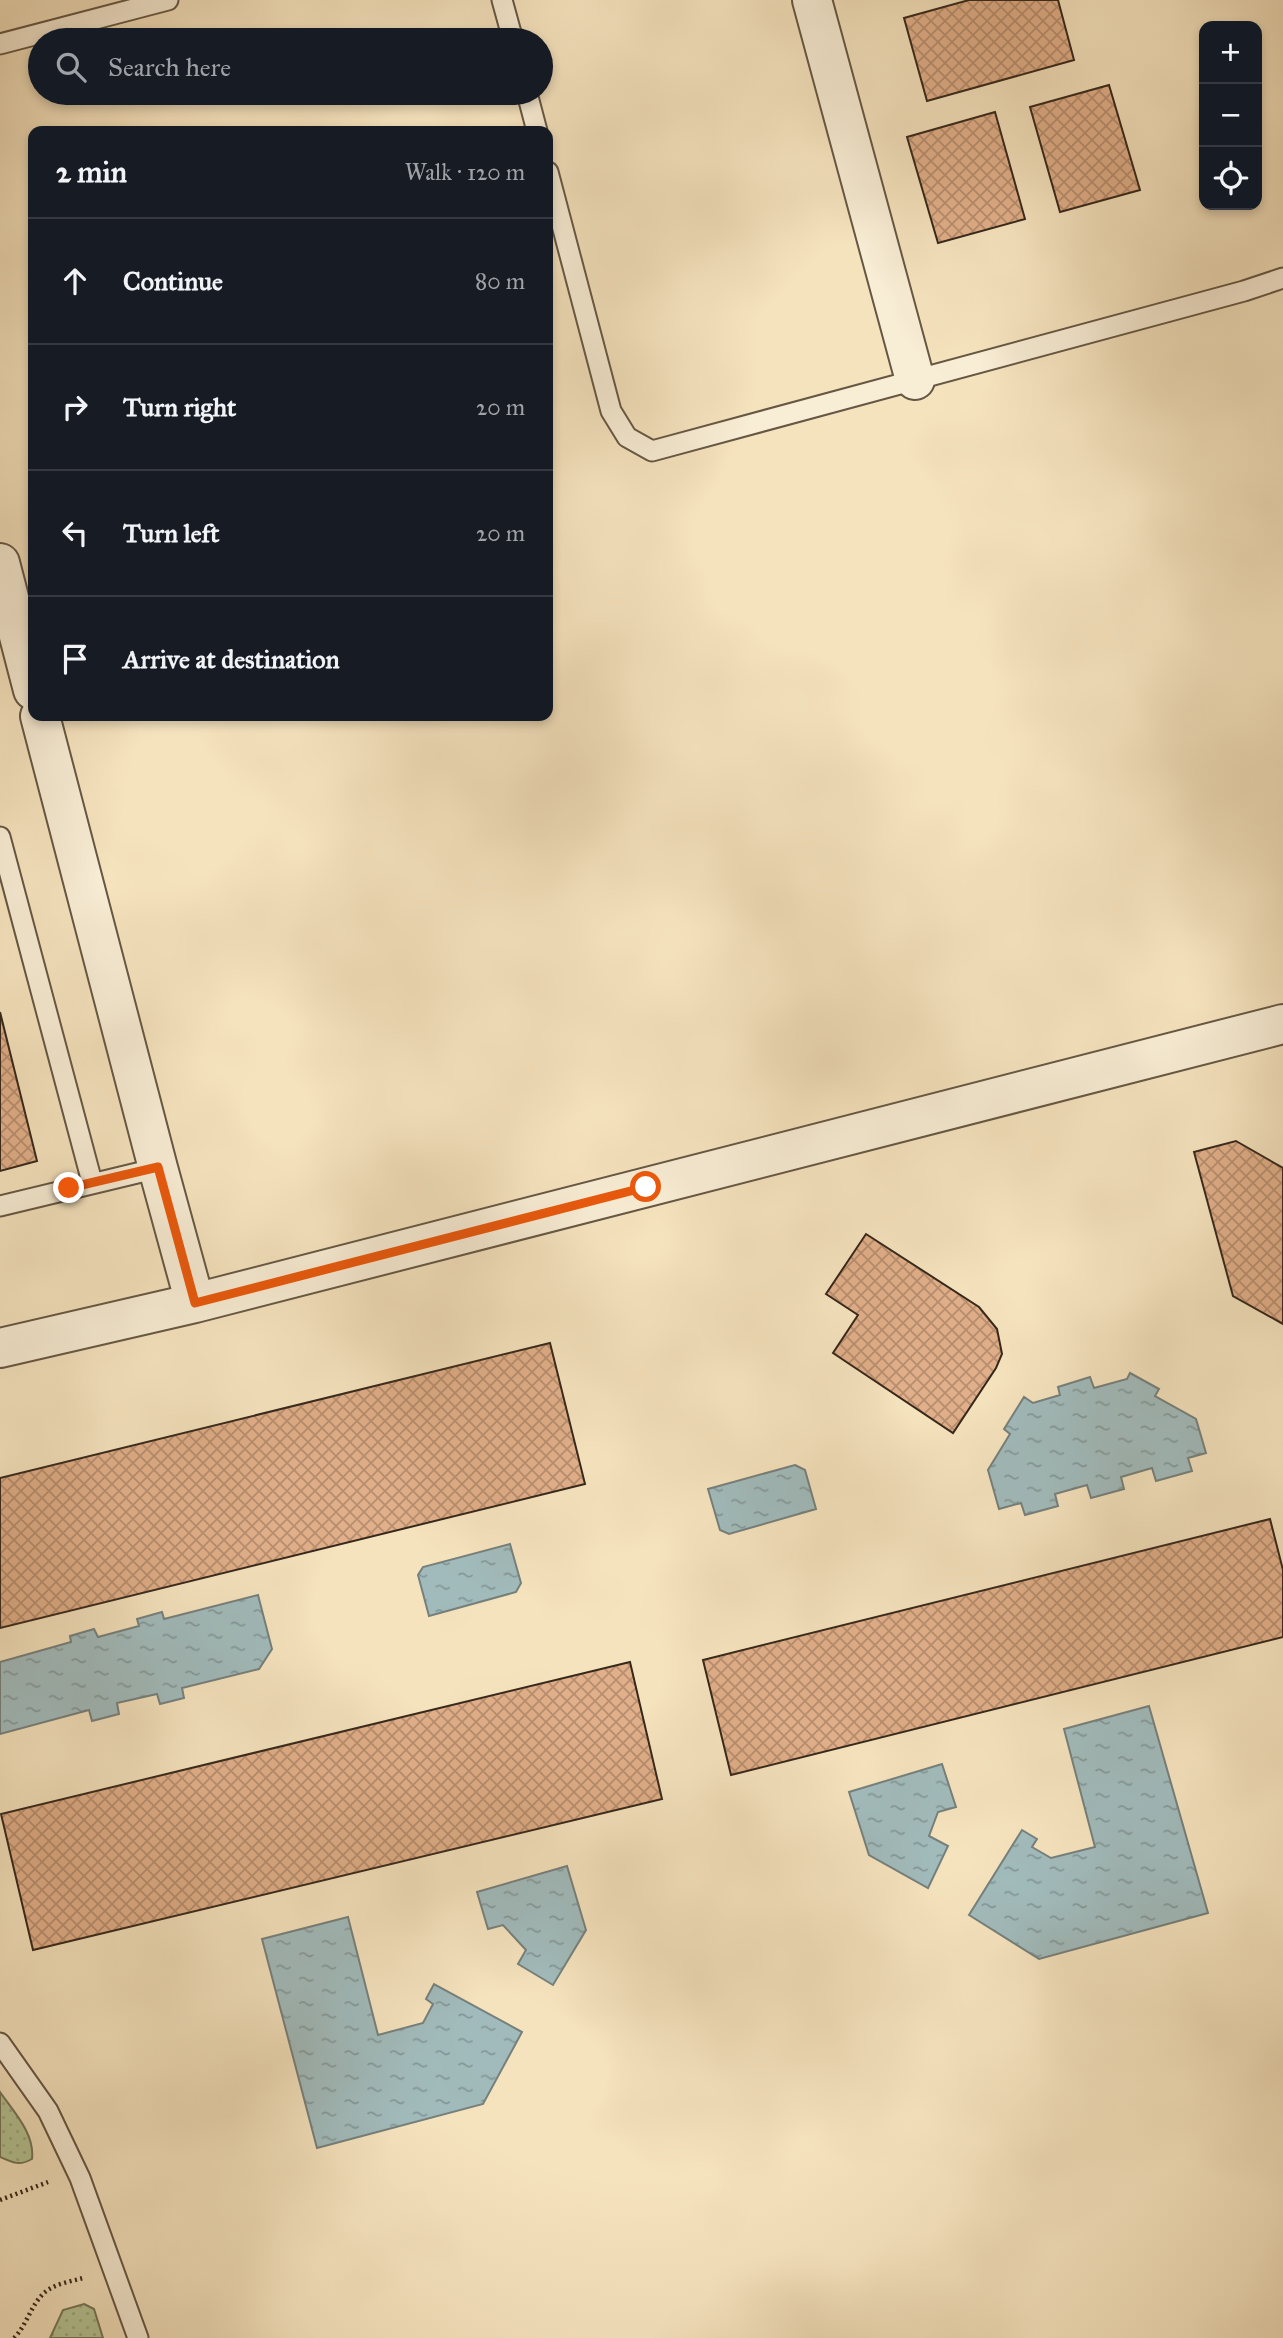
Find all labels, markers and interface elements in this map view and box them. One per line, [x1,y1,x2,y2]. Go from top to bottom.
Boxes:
map controls [1199,21,1262,210]
button: + [1199,21,1262,84]
search box [28,28,553,105]
icon: search [52,48,90,86]
text: Search here [108,51,231,83]
button: − [1199,84,1262,147]
button: locate [1199,147,1262,210]
text: 2 min [56,154,127,190]
text: Walk · 120 m [405,158,525,186]
icon: ahead [56,262,94,300]
text: Continue [123,265,223,297]
text: 80 m [475,267,525,295]
icon: right [56,388,94,426]
text: Turn right [123,391,236,423]
text: 20 m [476,393,525,421]
icon: left [56,514,94,552]
text: Turn left [123,517,219,549]
text: 20 m [476,519,525,547]
icon: arrive [56,640,94,678]
text: Arrive at destination [123,643,340,675]
route start [630,1171,661,1202]
route end [53,1172,84,1203]

